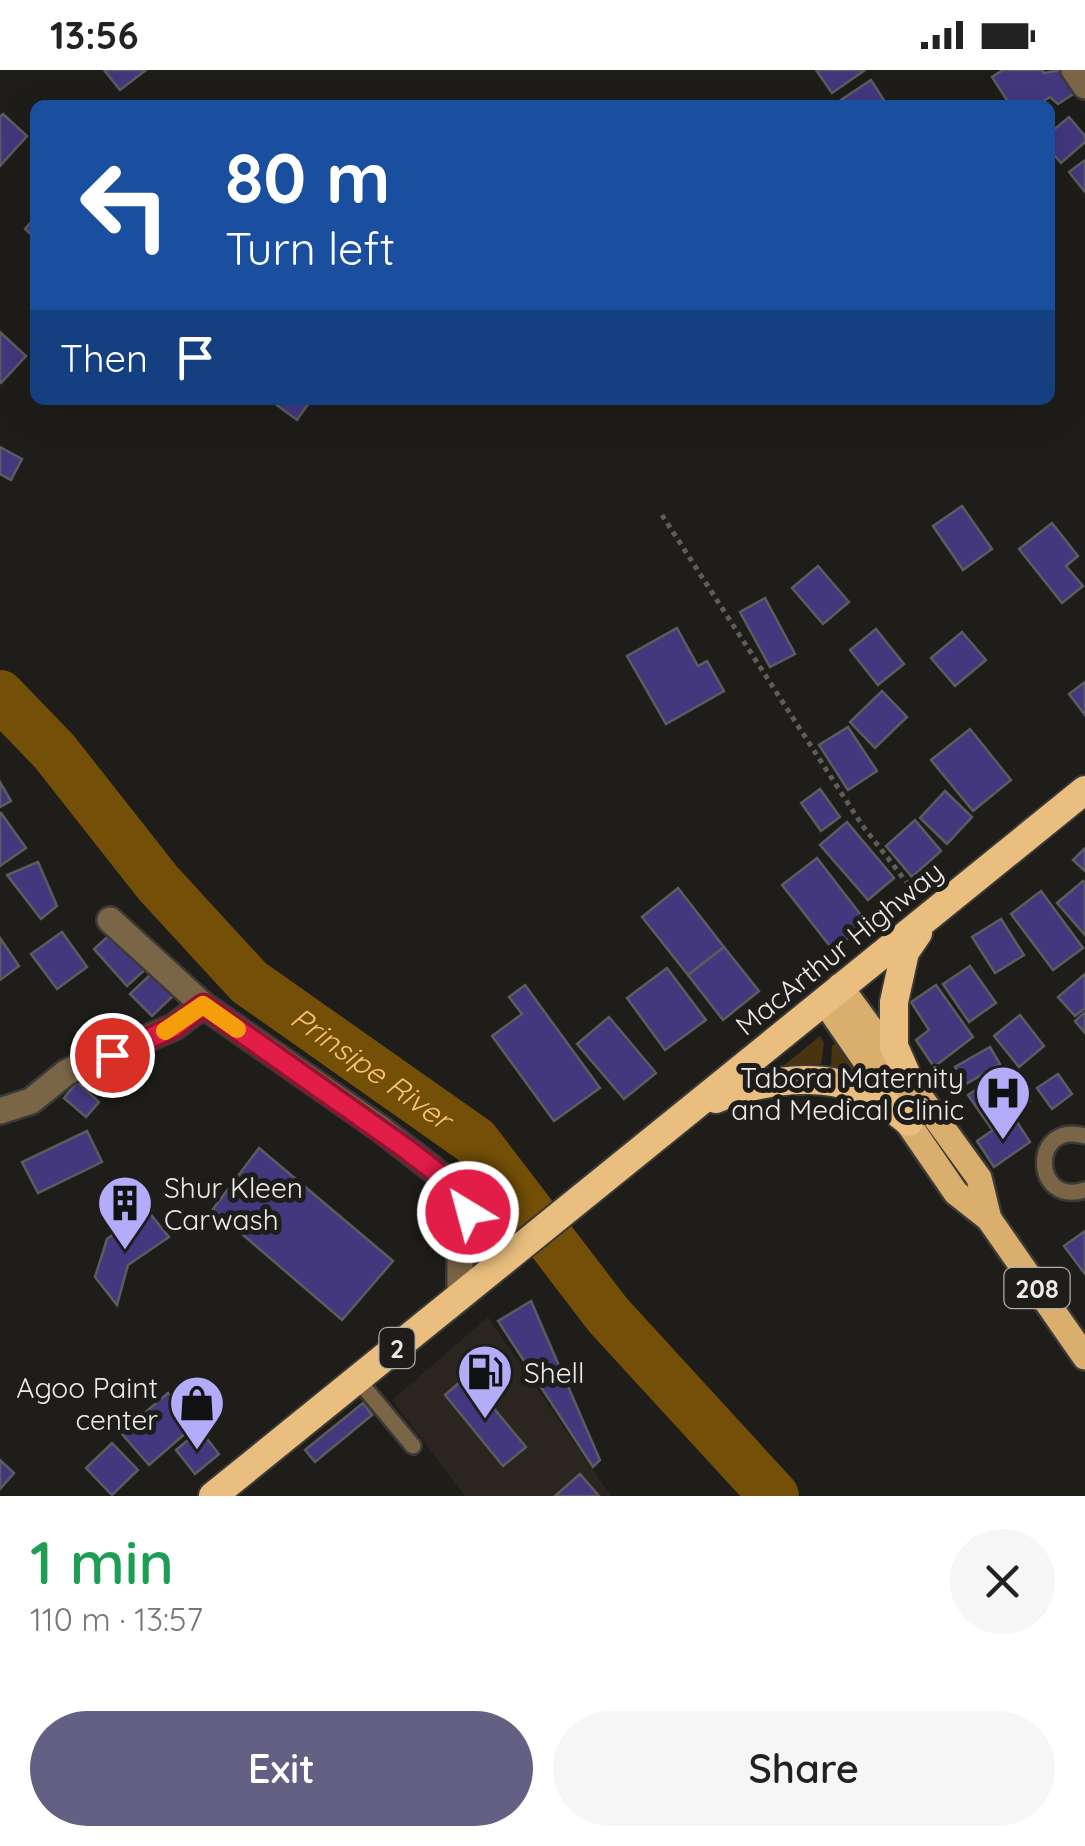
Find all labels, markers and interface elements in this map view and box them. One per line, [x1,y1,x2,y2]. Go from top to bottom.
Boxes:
text: 13:56 [50,11,138,59]
text: 80 m [225,133,390,221]
icon: left [60,140,190,270]
text: Turn left [225,220,395,276]
icon: arrive [168,330,223,385]
text: Then [60,334,148,382]
street label: MacArthur Highway [728,854,950,1042]
water label: Prinsipe River [284,999,462,1140]
pin [70,1013,155,1098]
icon: arrive [85,1028,140,1083]
place label: Tabora Maternity and Medical Clinic [731,1060,964,1127]
hospital icon: Tabora Maternity and Medical Clinic [973,1063,1033,1142]
position arrow [416,1160,520,1264]
place label: Shur Kleen Carwash [164,1170,303,1237]
building icon: Shur Kleen Carwash [95,1173,155,1252]
road number: 208 [1004,1268,1070,1308]
road number: 2 [380,1328,414,1368]
fuel station icon: Shell [455,1342,515,1421]
place label: Shell [524,1355,584,1390]
place label: Agoo Paint center [16,1370,158,1437]
shop icon: Agoo Paint center [167,1373,227,1452]
text: 1 min [30,1524,174,1599]
button: close [950,1529,1055,1634]
text: 110 m · 13:57 [30,1599,203,1639]
button: Exit [30,1711,533,1826]
button: Share [553,1711,1055,1826]

